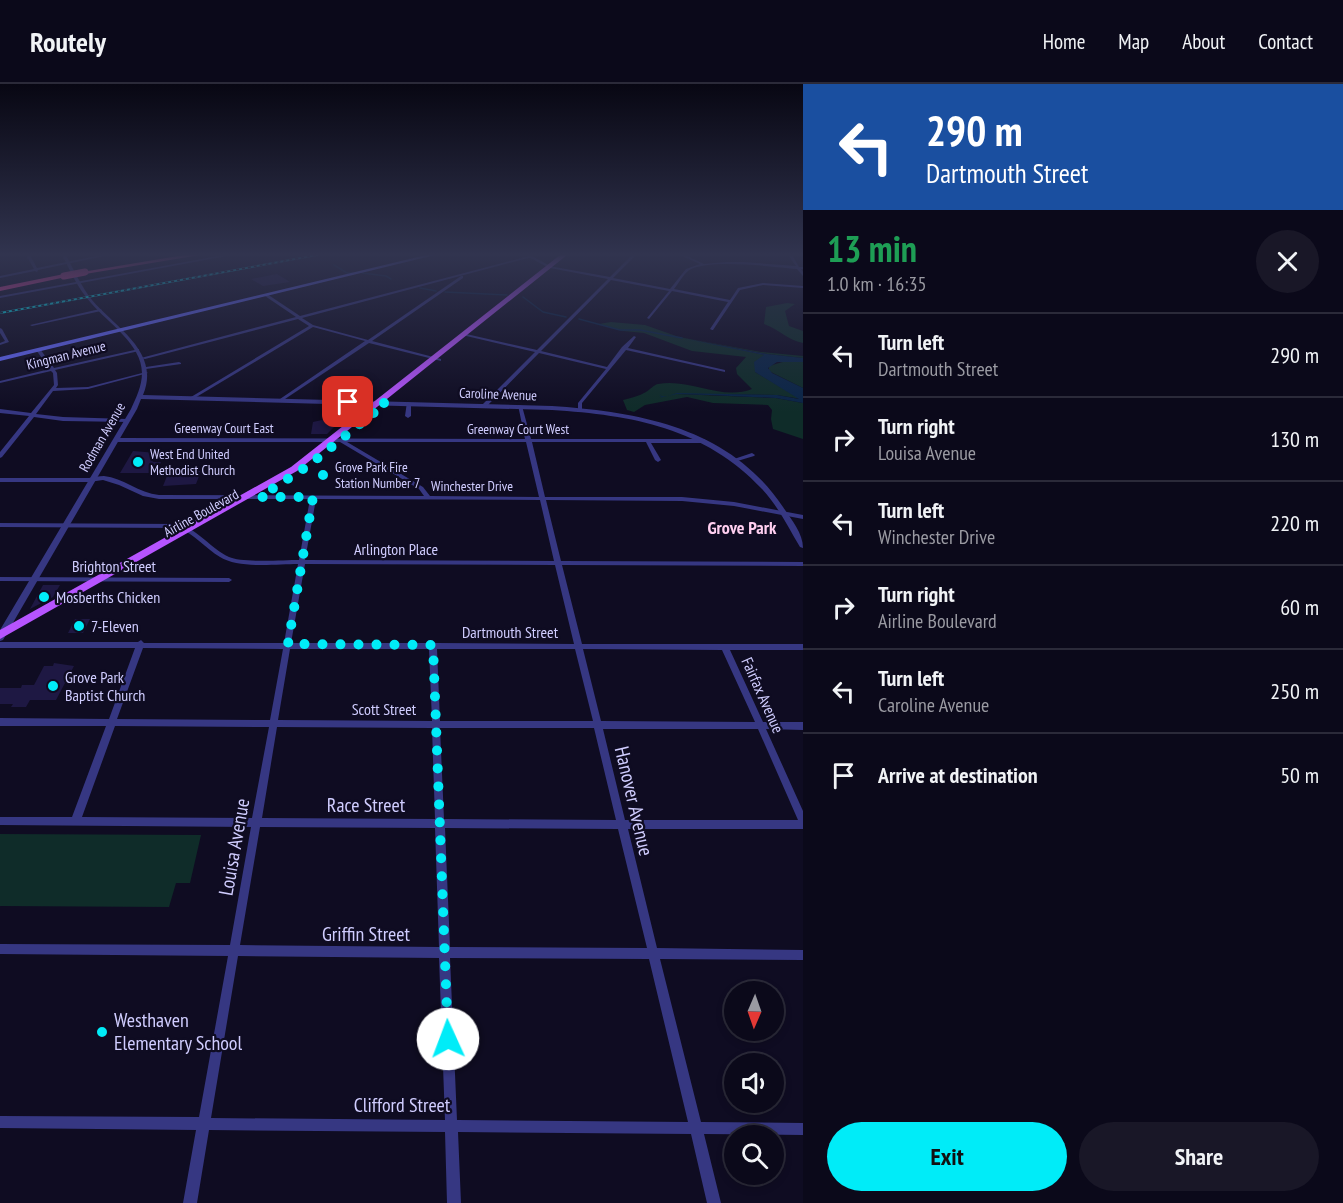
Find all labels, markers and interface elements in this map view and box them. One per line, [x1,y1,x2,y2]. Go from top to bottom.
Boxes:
text: Routely [30,23,106,60]
text: Home [1043,28,1085,55]
text: Map [1118,28,1149,55]
text: About [1182,28,1225,55]
text: Contact [1258,28,1313,55]
text: 290 m [926,103,1023,158]
icon: left [827,108,905,186]
text: Dartmouth Street [926,156,1088,190]
text: 13 min [827,225,917,272]
button: close [1256,230,1319,293]
text: 1.0 km · 16:35 [827,271,926,297]
text: Turn left [878,328,944,356]
street label: Kingman Avenue [25,336,108,374]
icon: left [827,339,860,372]
text: 290 m [1270,341,1319,369]
text: Dartmouth Street [878,356,998,382]
pin [322,376,373,427]
street label: Caroline Avenue [459,384,537,404]
icon: arrive [331,385,364,418]
street label: Rodman Avenue [75,399,129,475]
text: Turn right [878,412,955,440]
street label: Greenway Court East [174,419,274,437]
street label: Greenway Court West [467,420,569,438]
icon: right [827,423,860,456]
text: 130 m [1270,425,1319,453]
text: Louisa Avenue [878,440,976,466]
place label: West End United Methodist Church [150,445,235,479]
marker: West End United Methodist Church [131,455,145,469]
place label: Grove Park Fire Station Number 7 [335,458,420,492]
marker: Grove Park Fire Station Number 7 [316,468,330,482]
street label: Winchester Drive [431,477,513,495]
street label: Airline Boulevard [160,485,242,541]
text: Turn left [878,496,944,524]
icon: left [827,507,860,540]
text: 220 m [1270,509,1319,537]
district label: Grove Park [708,516,777,539]
text: Winchester Drive [878,524,995,550]
street label: Arlington Place [354,539,438,559]
street label: Brighton Street [72,556,157,576]
text: Turn right [878,580,955,608]
place label: Mosberths Chicken [56,587,160,607]
marker: Mosberths Chicken [37,590,51,604]
icon: right [827,591,860,624]
text: 60 m [1280,593,1319,621]
text: Airline Boulevard [878,608,997,634]
place label: 7-Eleven [91,616,139,636]
marker: 7-Eleven [72,619,86,633]
street label: Dartmouth Street [462,622,559,642]
street label: Fairfax Avenue [737,654,789,736]
text: Turn left [878,664,944,692]
place label: Grove Park Baptist Church [65,667,145,705]
icon: left [827,675,860,708]
text: 250 m [1270,677,1319,705]
marker: Grove Park Baptist Church [46,679,60,693]
text: Caroline Avenue [878,692,989,718]
street label: Scott Street [352,699,417,719]
street label: Hanover Avenue [609,744,659,858]
icon: arrive [827,759,860,792]
text: Arrive at destination [878,761,1038,789]
text: 50 m [1280,761,1319,789]
street label: Race Street [327,792,406,818]
street label: Louisa Avenue [213,796,255,898]
street label: Griffin Street [322,921,410,947]
north arrow [724,981,784,1041]
map controls [724,981,784,1185]
place label: Westhaven Elementary School [114,1007,242,1056]
position arrow [416,1007,480,1071]
marker: Westhaven Elementary School [95,1025,109,1039]
button: sound [724,1053,784,1113]
street label: Clifford Street [354,1092,451,1118]
button: Exit [827,1122,1067,1191]
button: Share [1079,1122,1319,1191]
button: search [724,1125,784,1185]

